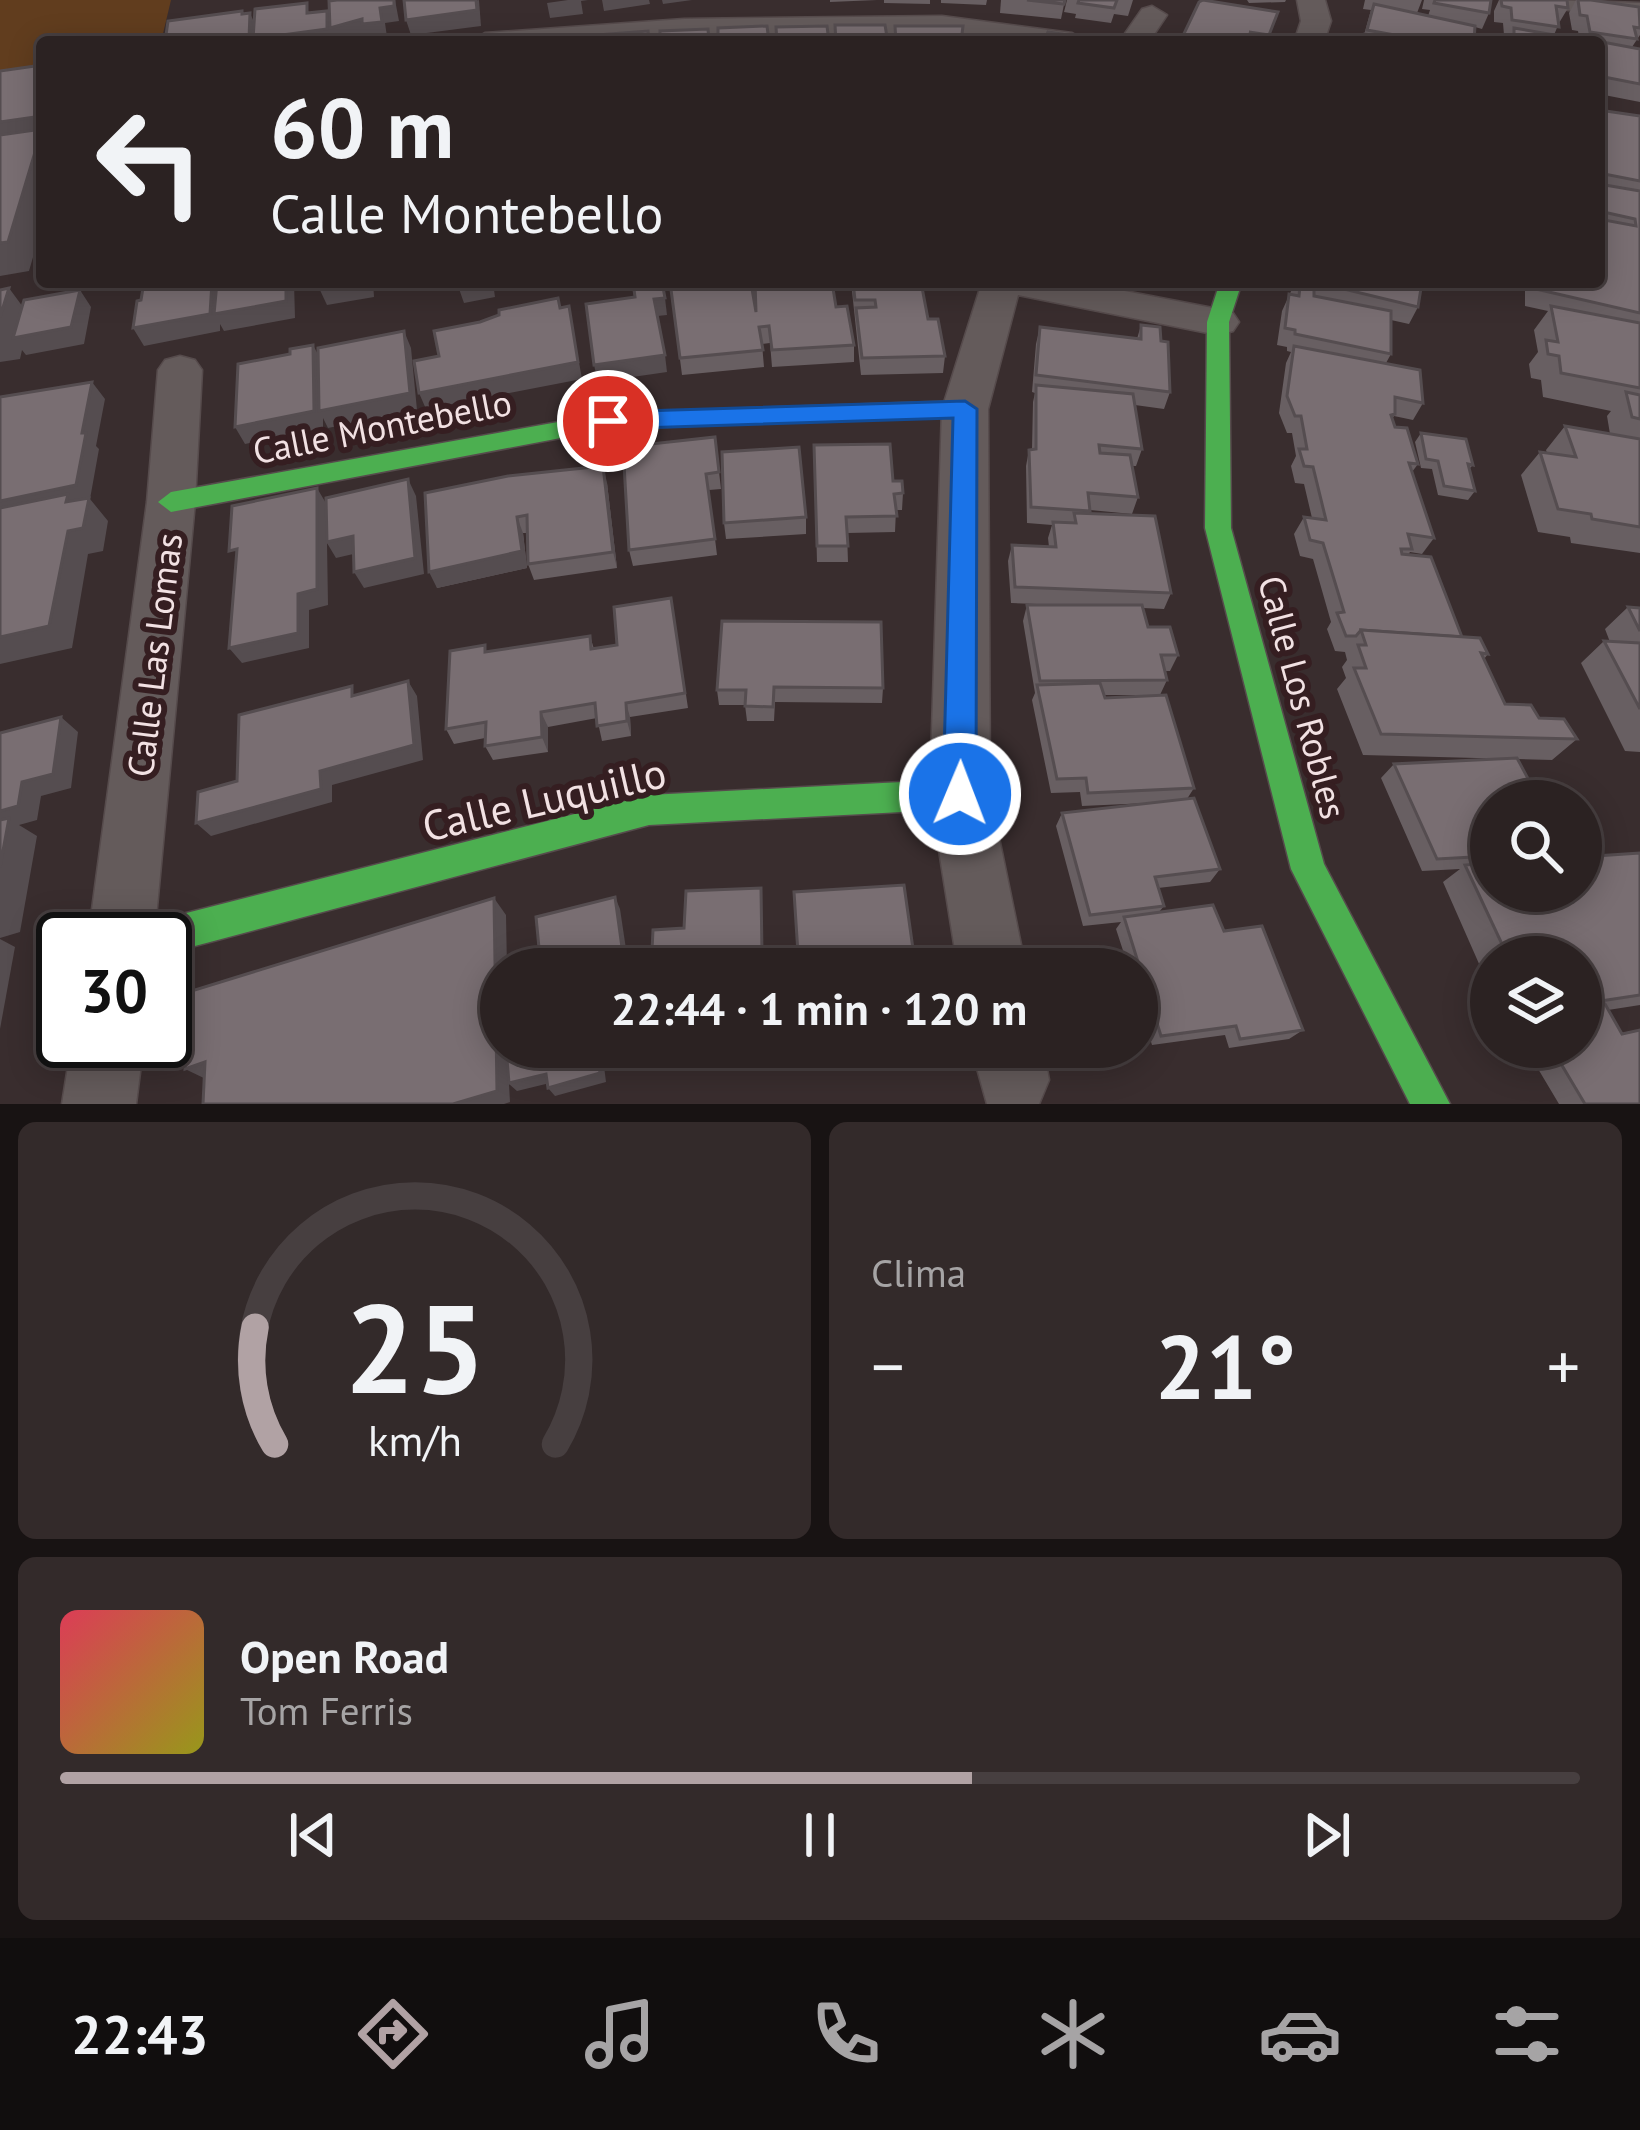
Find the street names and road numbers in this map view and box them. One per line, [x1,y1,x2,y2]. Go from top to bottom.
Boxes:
street label: Calle Montebello [249,378,515,474]
street label: Calle Las Lomas [116,530,192,780]
street label: Calle Los Robles [1248,570,1358,824]
street label: Calle Luquillo [417,744,671,854]

